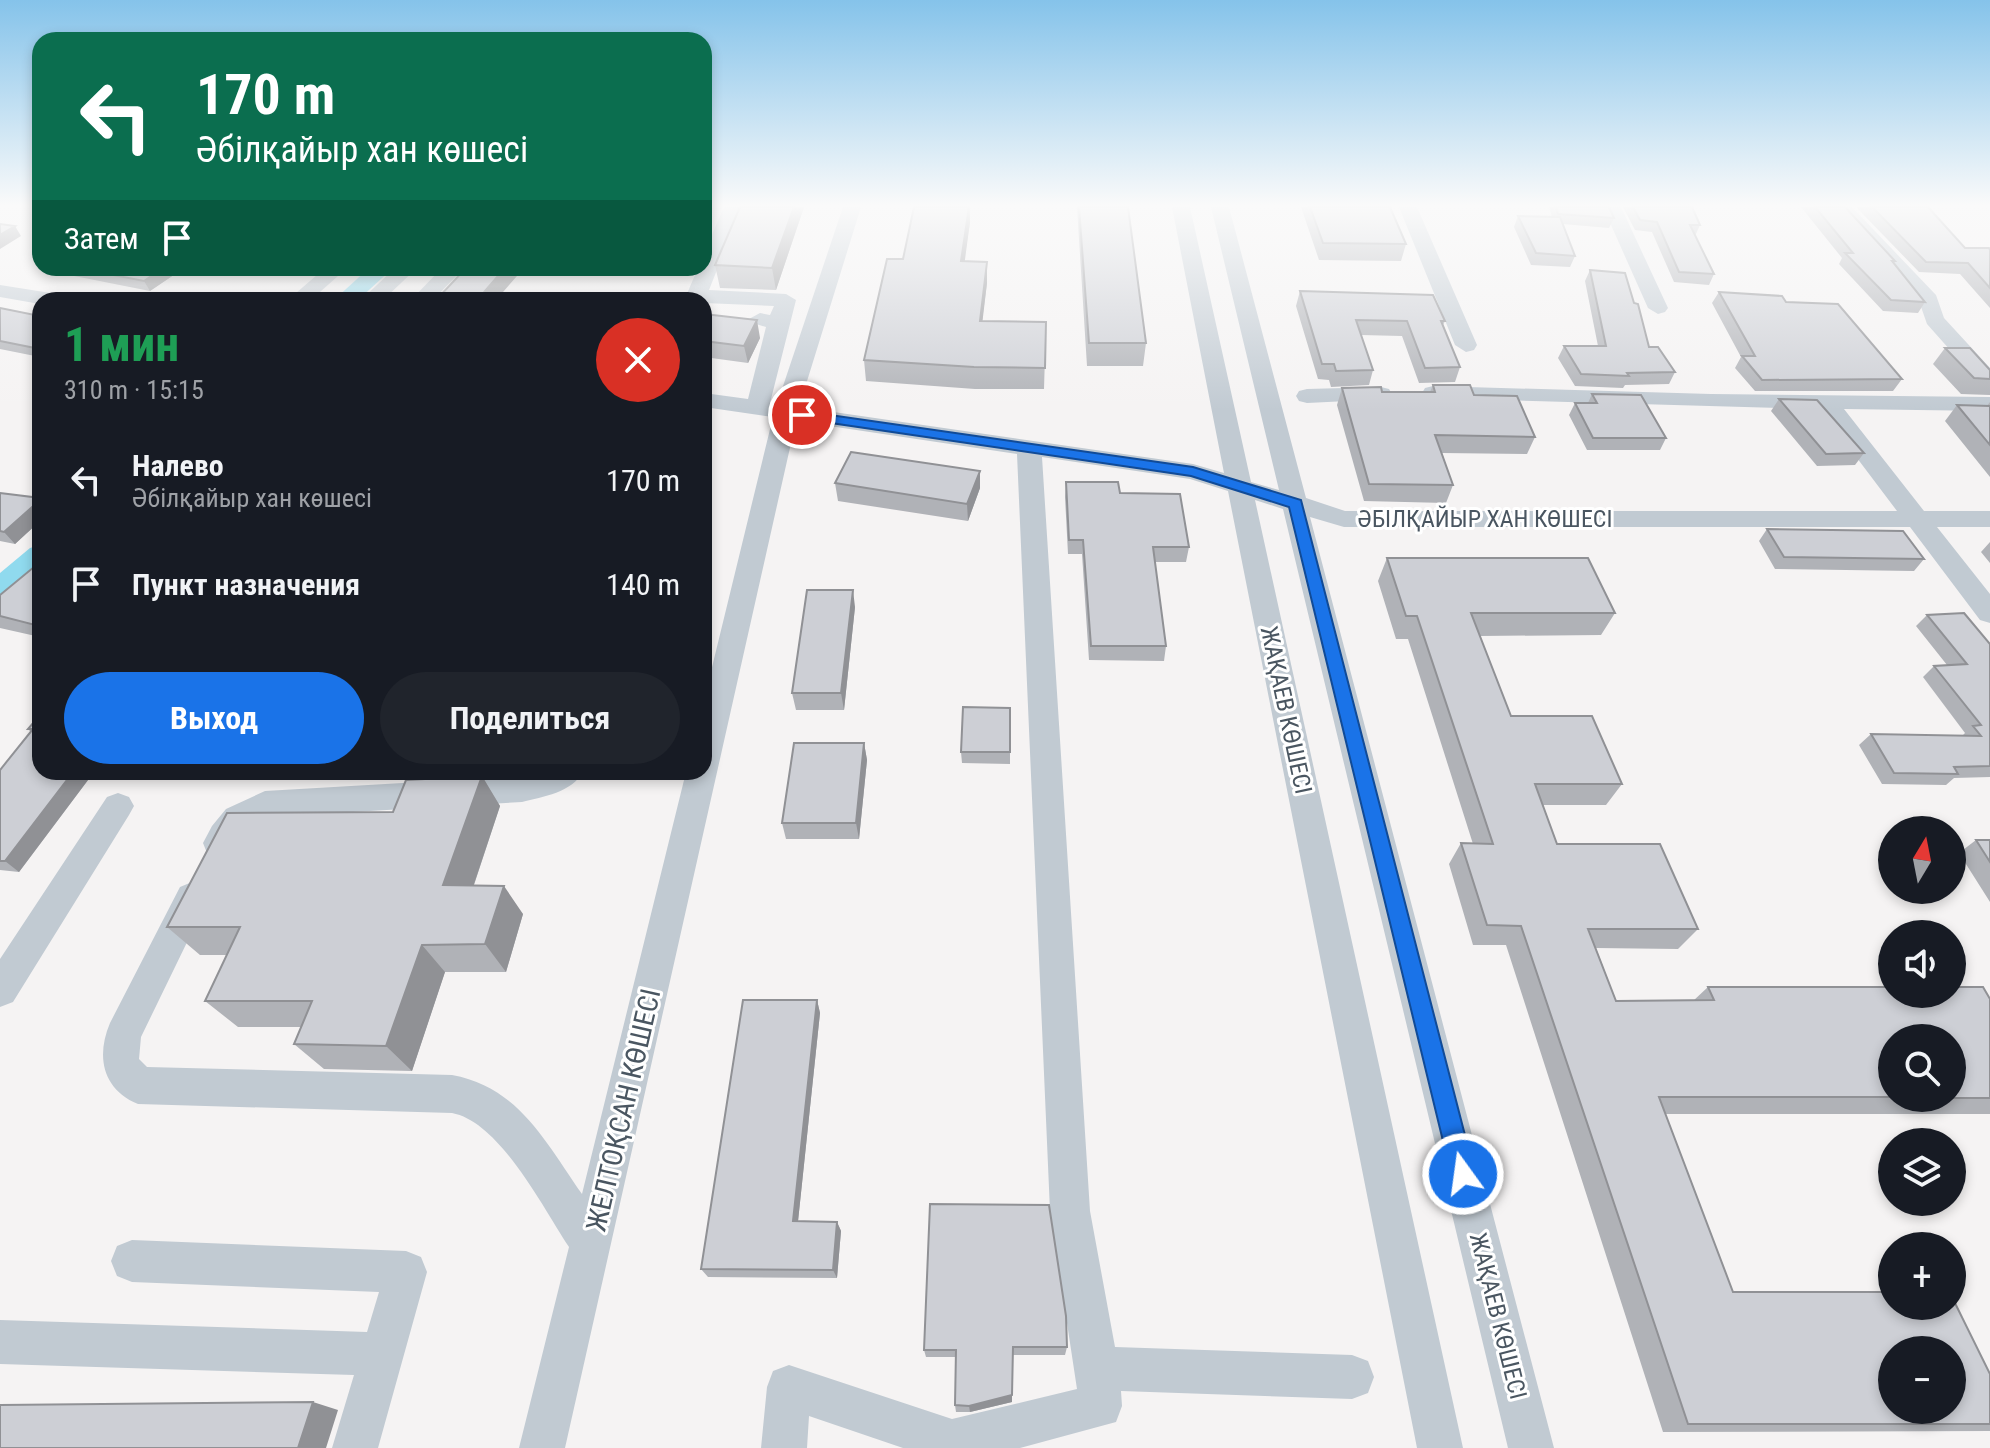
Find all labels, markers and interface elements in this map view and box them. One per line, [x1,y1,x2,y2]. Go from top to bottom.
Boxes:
text: 170 m [196,62,335,128]
icon: left [64,64,168,168]
text: Әбілқайыр хан көшесі [196,129,528,171]
icon: arrive [155,216,199,260]
text: Затем [64,221,139,256]
text: 1 мин [64,316,179,373]
button: close [596,318,680,402]
text: 310 m · 15:15 [64,375,204,405]
pin [768,381,836,449]
icon: arrive [780,393,824,437]
text: Налево [132,448,224,483]
icon: left [64,458,108,502]
text: 170 m [606,463,680,498]
text: Әбілқайыр хан көшесі [132,483,372,513]
street label: ӘБІЛҚАЙЫР ХАН КӨШЕСІ [1358,505,1612,533]
icon: arrive [64,562,108,606]
text: Пункт назначения [132,567,360,602]
text: 140 m [606,567,680,602]
street label: ЖАҚАЕВ КӨШЕСІ [1255,624,1317,796]
button: Выход [64,672,364,764]
button: Поделиться [380,672,680,764]
north arrow [1878,816,1966,904]
map controls [1878,816,1966,1424]
button: sound [1878,920,1966,1008]
street label: ЖЕЛТОҚСАН КӨШЕСІ [580,986,667,1235]
button: search [1878,1024,1966,1112]
button: layers [1878,1128,1966,1216]
position arrow [1421,1132,1505,1216]
street label: ЖАҚАЕВ КӨШЕСІ [1464,1230,1532,1402]
button: + [1878,1232,1966,1320]
button: − [1878,1336,1966,1424]

